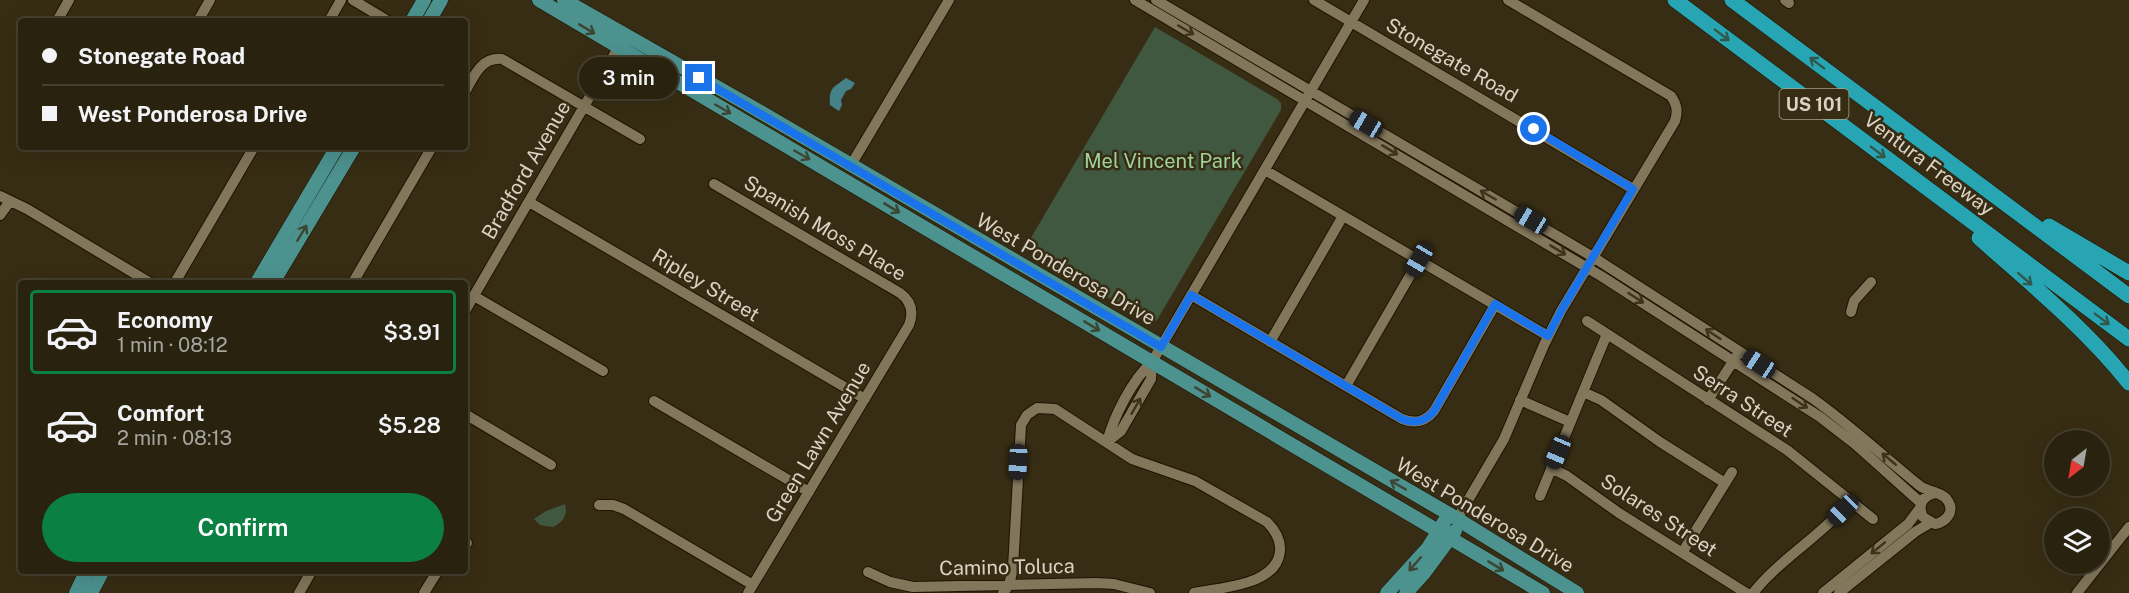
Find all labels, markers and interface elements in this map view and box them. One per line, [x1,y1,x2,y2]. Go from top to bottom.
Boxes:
street label: Stonegate Road [1382,13,1522,107]
one-way arrow [578,23,595,35]
one-way arrow [1177,24,1194,36]
one-way arrow [1713,29,1729,41]
text: Stonegate Road [78,43,245,69]
callout: 3 min [579,57,678,99]
one-way arrow [1809,57,1825,69]
route end [685,64,712,91]
text: 3 min [602,66,655,90]
road number: US 101 [1780,89,1848,119]
street label: Bradford Avenue [477,96,575,244]
text: West Ponderosa Drive [78,101,307,127]
one-way arrow [714,103,731,115]
car [1346,107,1386,141]
street label: Ventura Freeway [1859,107,1999,221]
route start [1520,115,1547,142]
one-way arrow [1381,144,1398,156]
one-way arrow [1869,145,1885,158]
one-way arrow [793,149,810,161]
park label: Mel Vincent Park [1084,149,1242,173]
street label: Spanish Moss Place [740,170,910,286]
one-way arrow [1480,189,1497,201]
one-way arrow [883,203,900,215]
car [1511,203,1551,237]
street label: West Ponderosa Drive [972,208,1160,330]
one-way arrow [297,225,309,242]
car [1402,240,1436,280]
street label: Ripley Street [648,244,764,326]
one-way arrow [1549,244,1566,256]
one-way arrow [2017,272,2032,286]
one-way arrow [1627,292,1644,304]
icon: car [45,305,99,359]
text: Economy [117,307,213,333]
one-way arrow [2093,313,2109,325]
text: $3.91 [383,319,441,345]
one-way arrow [1083,321,1100,333]
one-way arrow [1705,328,1722,340]
text: 1 min · 08:12 [117,333,228,357]
car [1739,347,1779,381]
street label: Green Lawn Avenue [760,357,876,527]
street label: Serra Street [1689,360,1797,442]
one-way arrow [1194,386,1211,398]
icon: car [45,398,99,452]
one-way arrow [1130,398,1142,415]
one-way arrow [1791,398,1808,410]
text: Comfort [117,400,204,426]
text: $5.28 [378,412,441,438]
text: 2 min · 08:13 [117,426,232,450]
north arrow [2044,430,2110,496]
map controls [2044,430,2110,574]
car [1543,432,1573,472]
car [1008,444,1028,480]
street label: West Ponderosa Drive [1392,452,1578,578]
one-way arrow [1882,452,1897,466]
street label: Solares Street [1596,468,1722,562]
one-way arrow [1390,478,1407,490]
car [1824,491,1862,529]
button: Confirm [42,493,444,562]
button: layers [2044,508,2110,574]
one-way arrow [1871,541,1887,554]
street label: Camino Toluca [939,554,1075,580]
one-way arrow [1408,556,1421,572]
one-way arrow [1487,560,1504,572]

